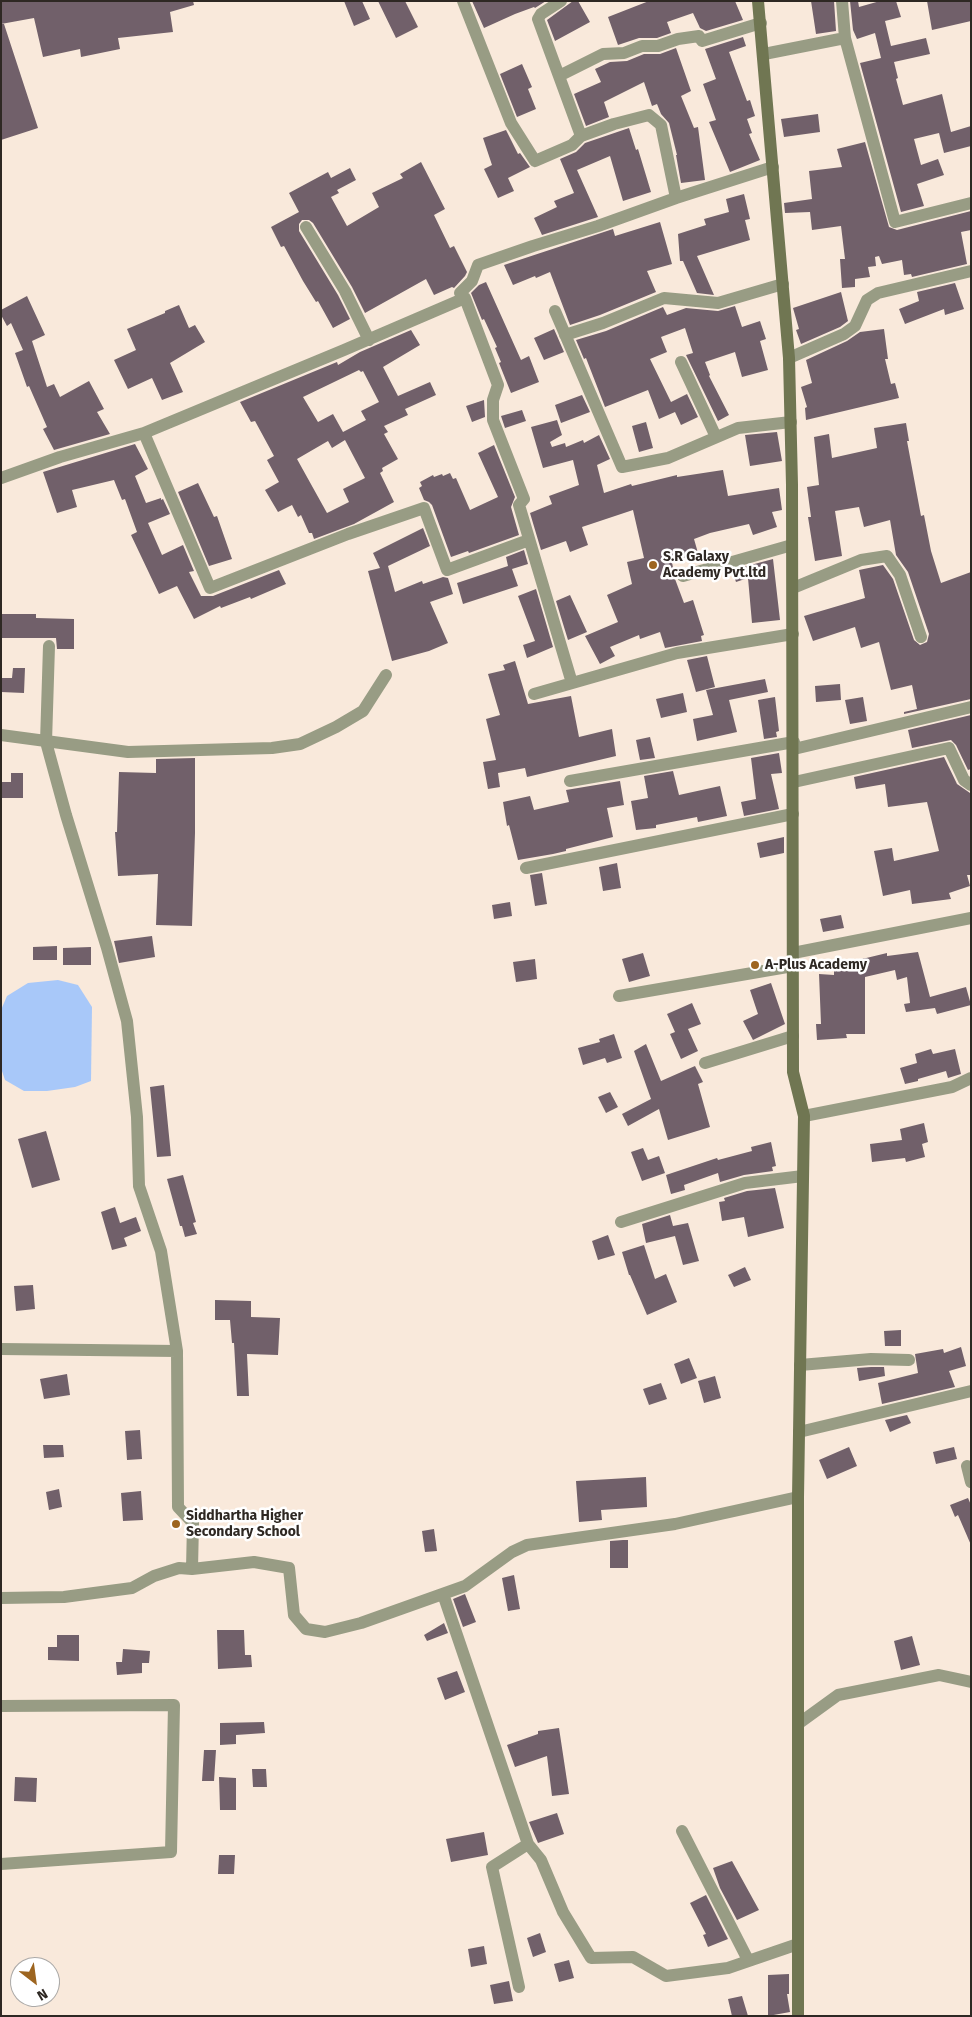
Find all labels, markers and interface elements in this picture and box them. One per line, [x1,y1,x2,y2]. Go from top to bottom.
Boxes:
place label: S.R Galaxy Academy Pvt.ltd [663,549,766,582]
marker: S.R Galaxy Academy Pvt.ltd [647,559,659,571]
place label: A-Plus Academy [765,957,867,973]
marker: A-Plus Academy [749,959,761,971]
place label: Siddhartha Higher Secondary School [186,1508,303,1540]
marker: Siddhartha Higher Secondary School [170,1518,182,1530]
north arrow [10,1957,60,2007]
text: N [34,1985,51,2004]

